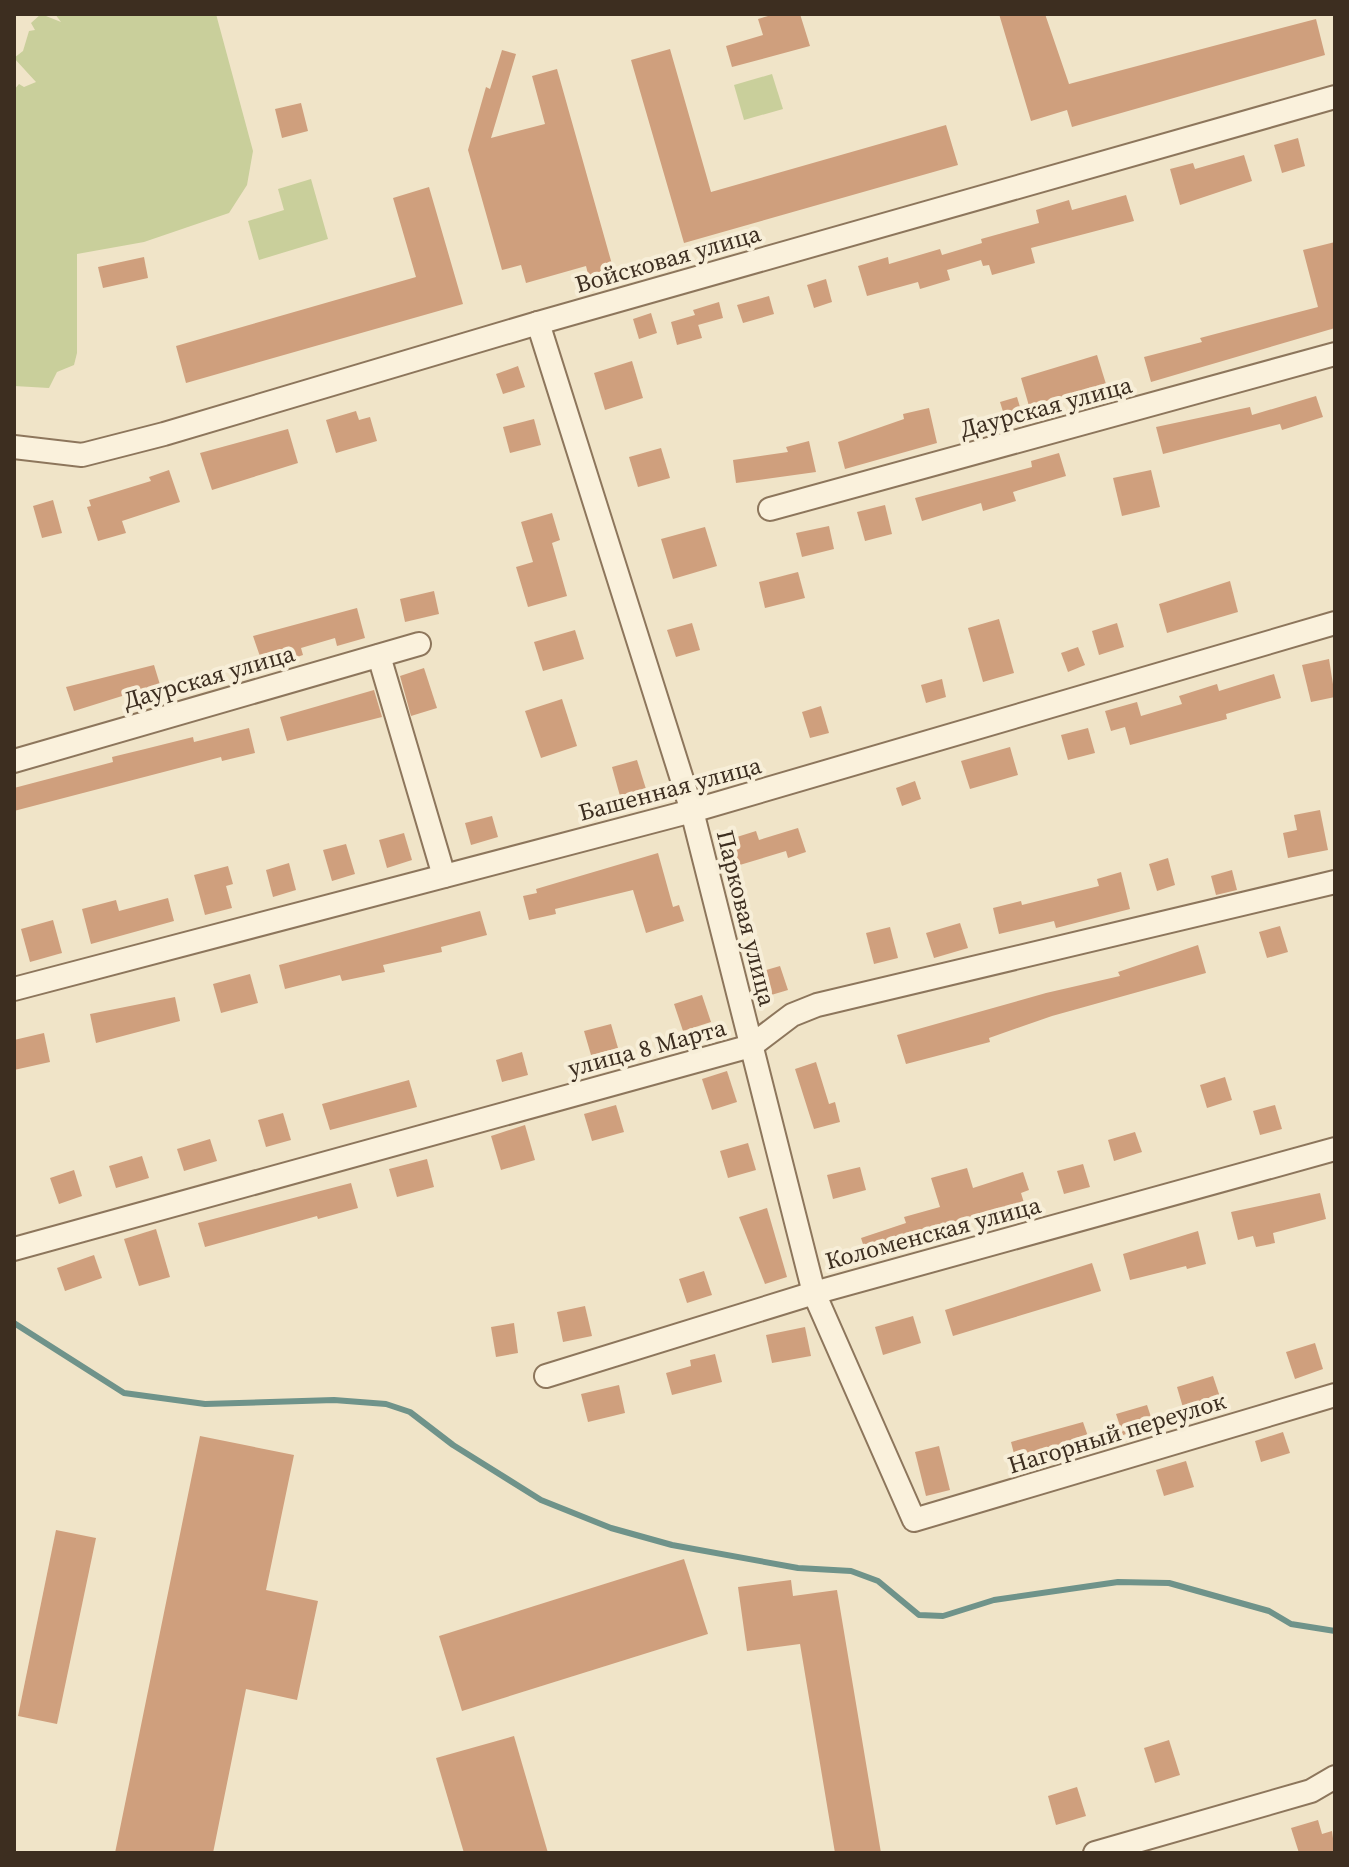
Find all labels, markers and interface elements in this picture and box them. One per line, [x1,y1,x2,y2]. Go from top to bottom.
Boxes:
street label: Войсковая улица [571,216,765,301]
street label: Даурская улица [956,367,1136,445]
street label: Даурская улица [119,636,299,717]
street label: Башенная улица [575,748,766,829]
street label: Парковая улица [709,826,784,1010]
street label: улица 8 Марта [564,1010,730,1084]
street label: Коломенская улица [821,1188,1045,1277]
street label: Нагорный переулок [1004,1384,1230,1481]

